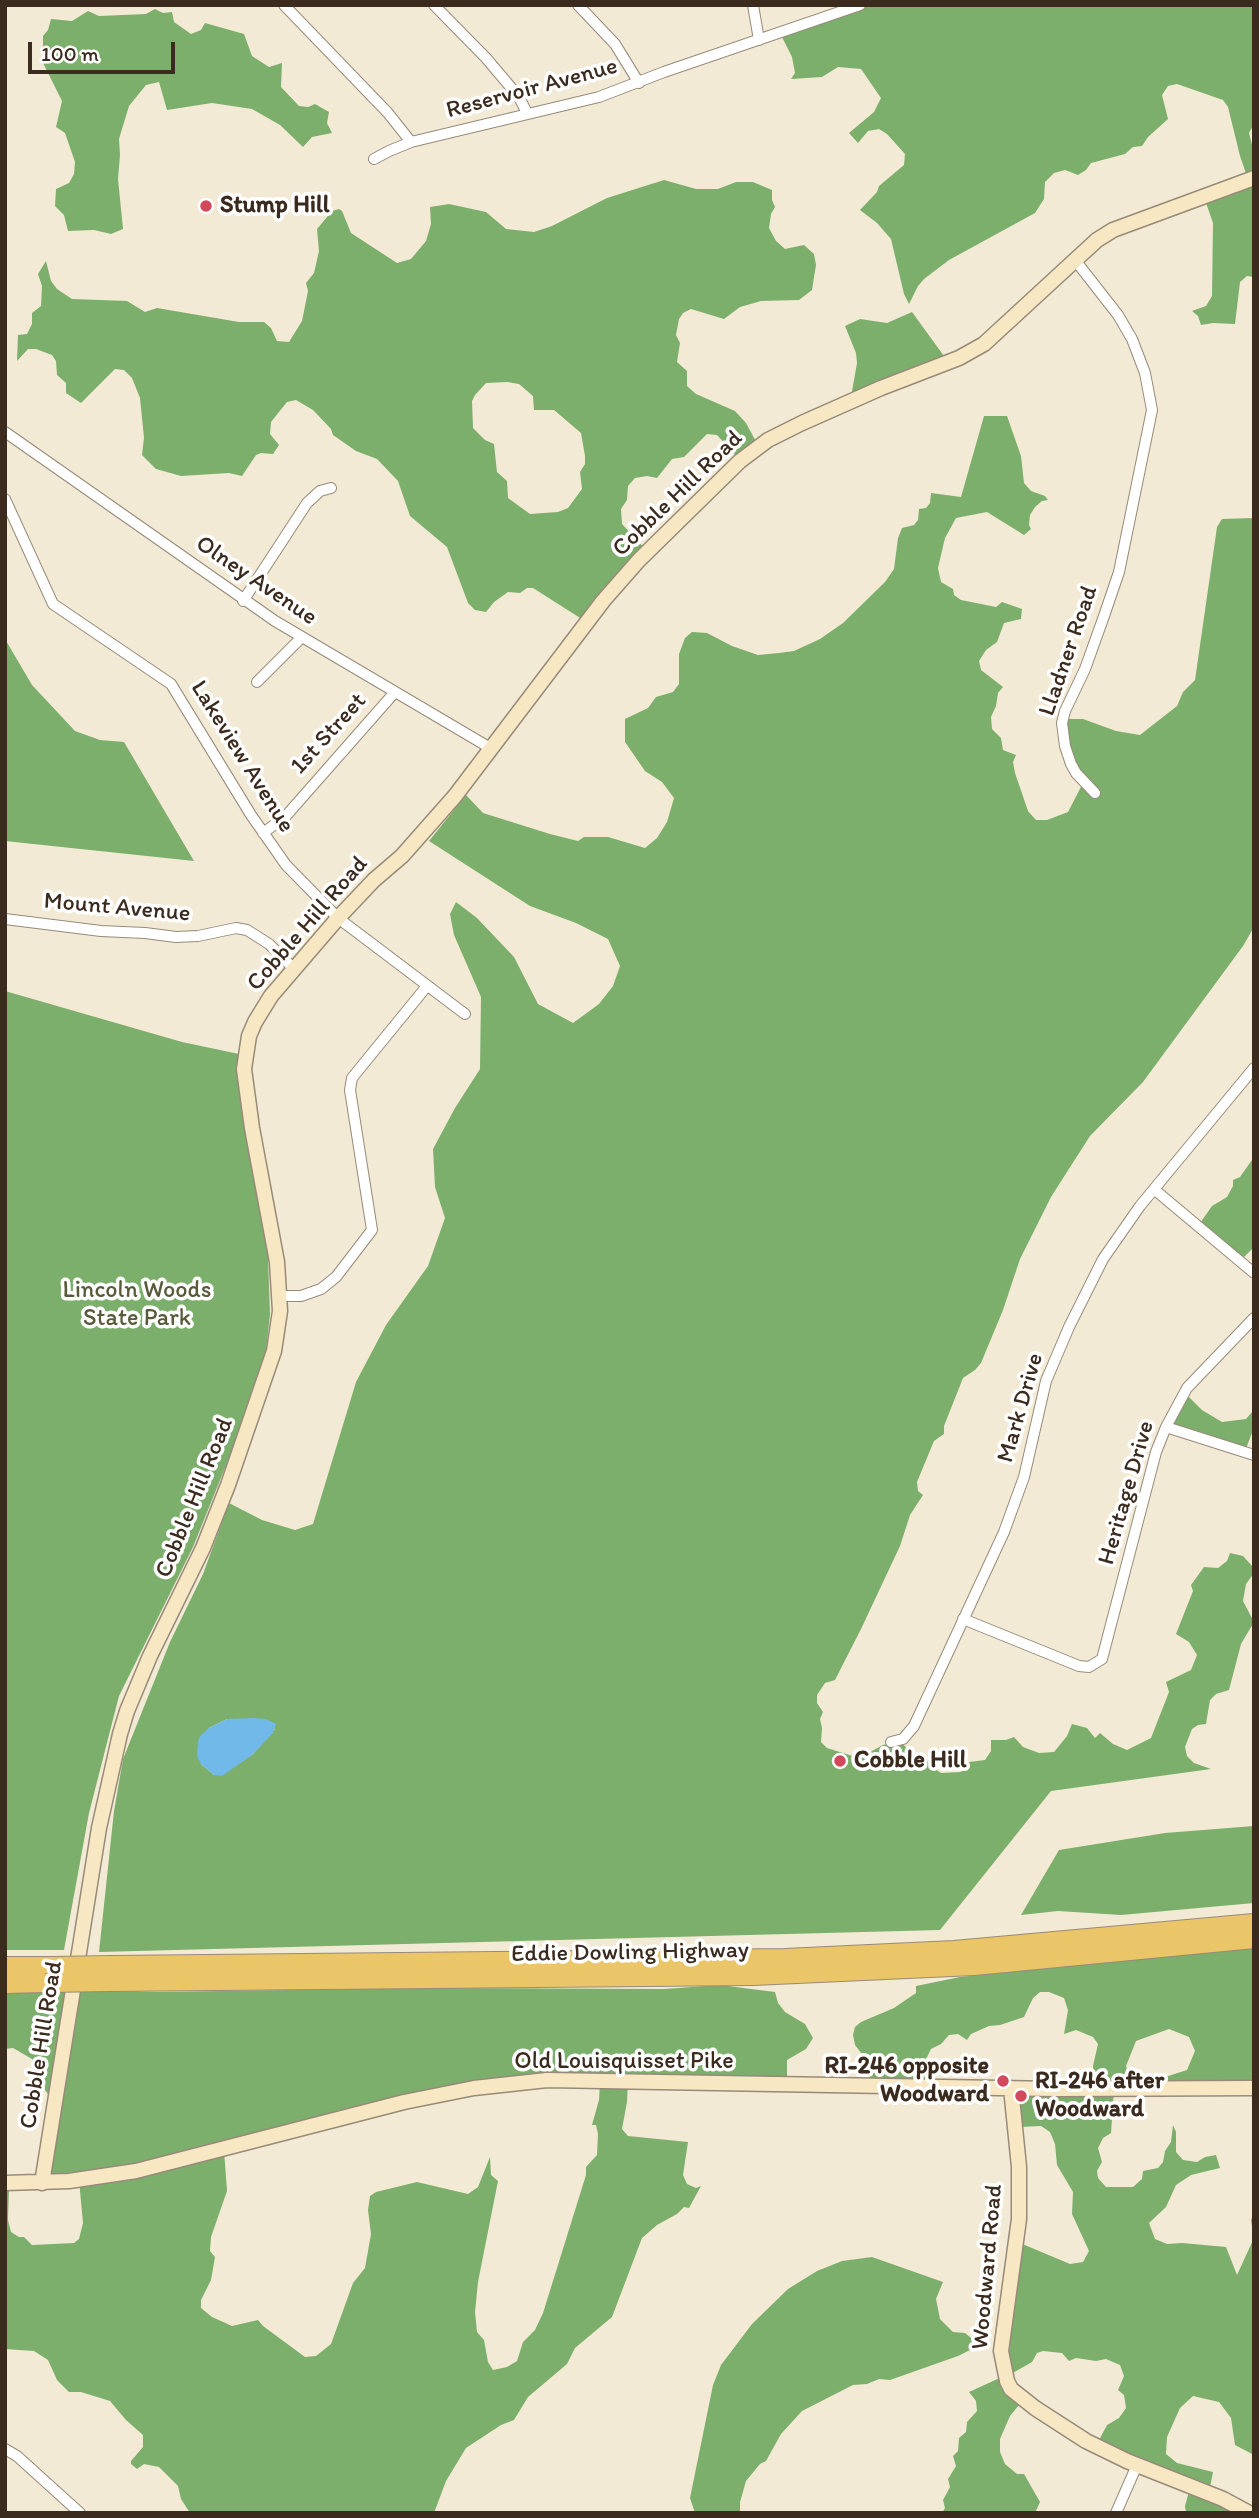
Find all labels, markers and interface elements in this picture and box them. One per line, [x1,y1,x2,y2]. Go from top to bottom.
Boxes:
scale bar [32,28,178,72]
text: 100 m [41,41,99,66]
street label: Reservoir Avenue [443,52,621,126]
place label: Stump Hill [220,192,330,220]
marker: Stump Hill [198,198,214,214]
street label: Cobble Hill Road [607,425,749,563]
street label: Olney Avenue [190,530,322,632]
street label: Lladner Road [1033,582,1105,720]
street label: Lakeview Avenue [184,676,300,838]
street label: 1st Street [285,687,373,781]
street label: Cobble Hill Road [241,851,375,997]
street label: Mount Avenue [42,887,192,929]
park label: Lincoln Woods State Park [63,1277,211,1333]
street label: Mark Drive [992,1350,1050,1466]
street label: Cobble Hill Road [150,1414,240,1582]
street label: Heritage Drive [1093,1418,1161,1568]
place label: Cobble Hill [854,1747,967,1775]
marker: Cobble Hill [832,1753,848,1769]
street label: Eddie Dowling Highway [511,1937,749,1969]
street label: Cobble Hill Road [15,1959,69,2131]
street label: Old Louisquisset Pike [514,2048,734,2076]
place label: RI-246 opposite Woodward [824,2053,989,2109]
place label: RI-246 after Woodward [1035,2068,1164,2124]
marker: RI-246 opposite Woodward [995,2073,1011,2089]
marker: RI-246 after Woodward [1013,2088,1029,2104]
street label: Woodward Road [966,2183,1010,2351]

